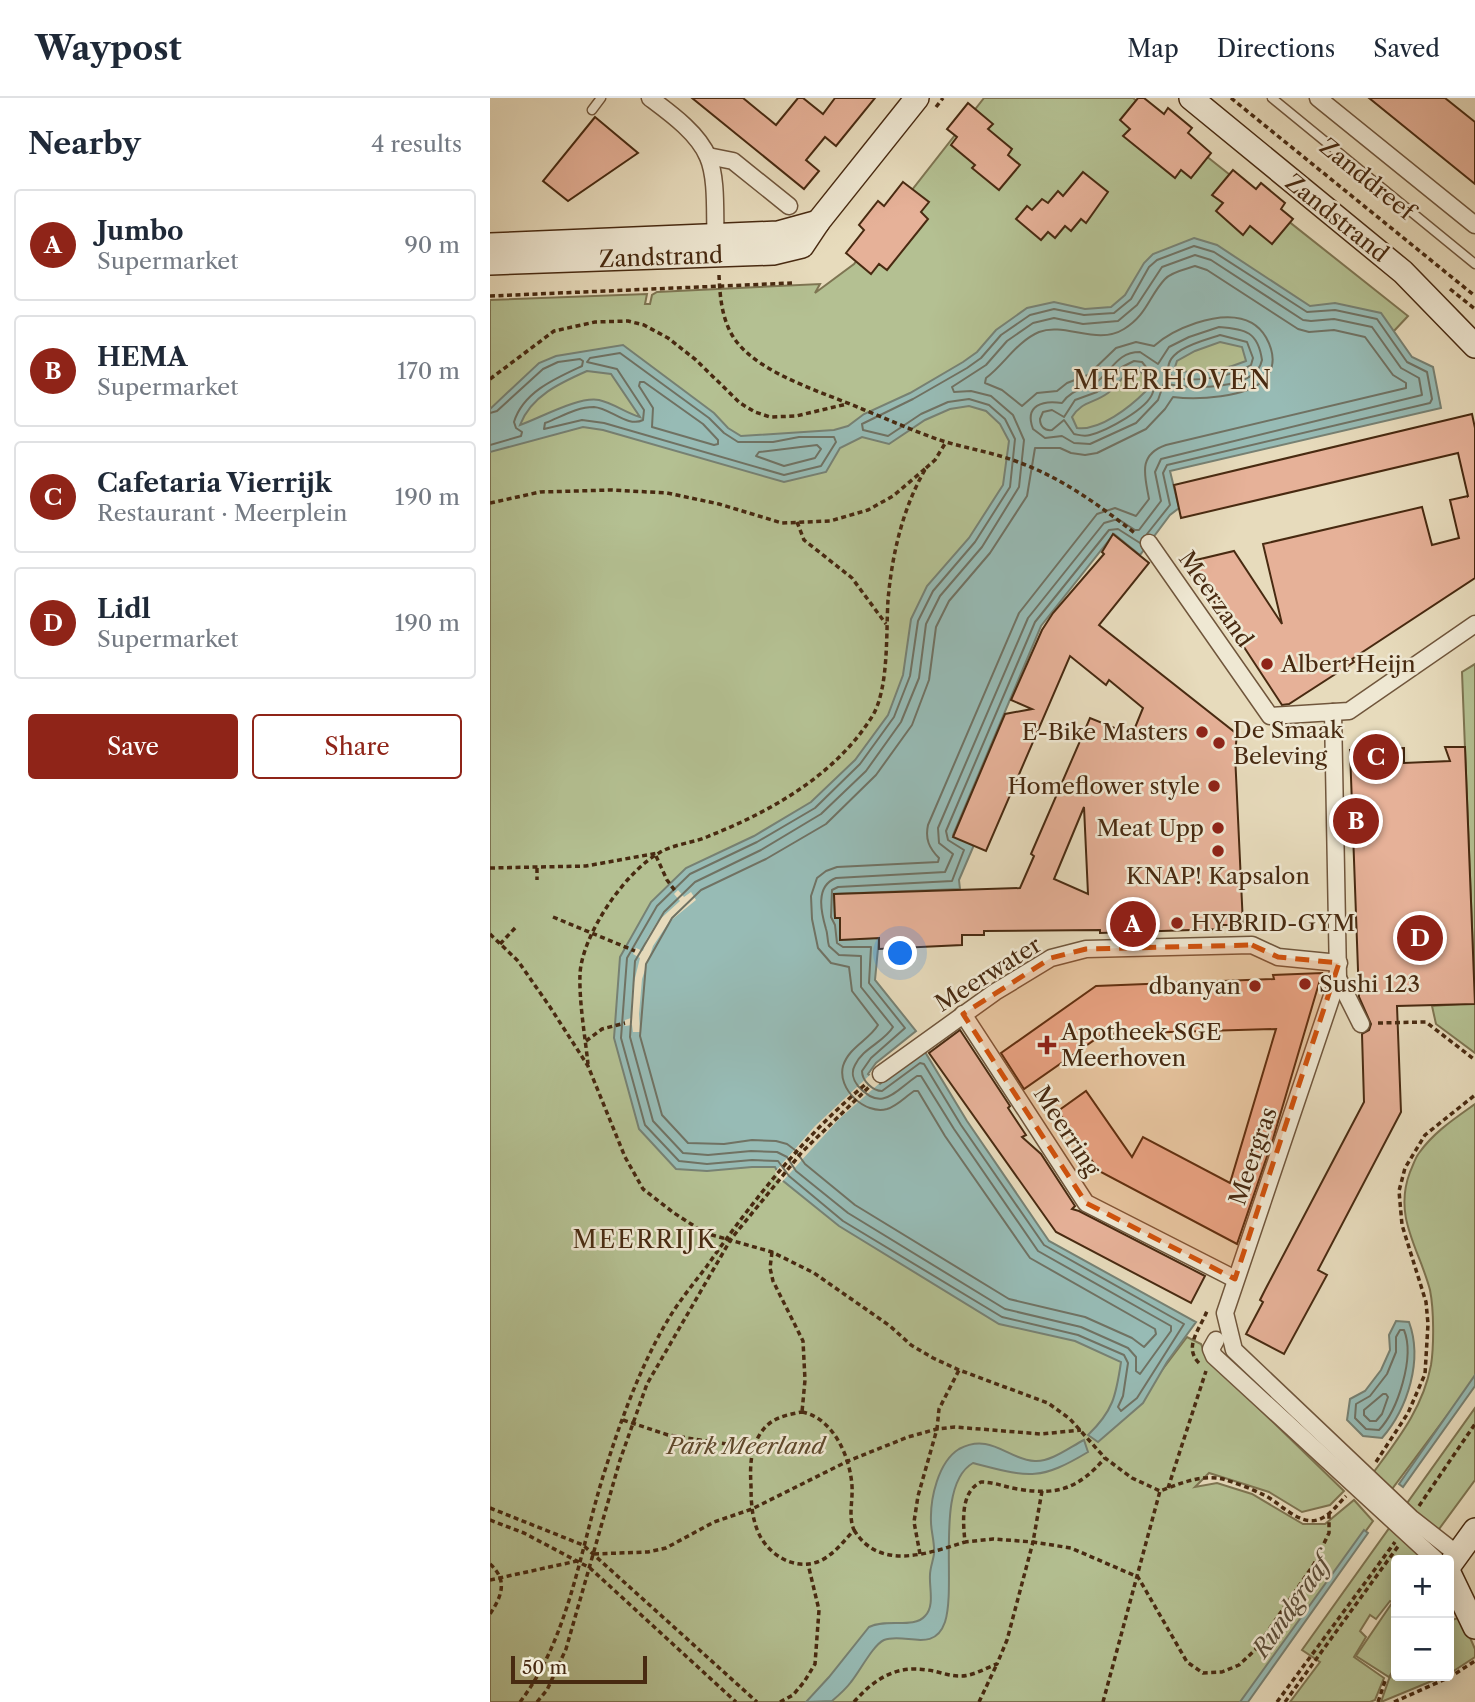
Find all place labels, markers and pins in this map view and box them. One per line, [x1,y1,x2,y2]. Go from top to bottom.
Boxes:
place label: Albert Heijn [1280,650,1416,678]
marker: Albert Heijn [1259,656,1275,672]
place label: De Smaak Beleving [1233,716,1345,770]
place label: E-Bike Masters [1022,718,1188,746]
marker: E-Bike Masters [1194,724,1210,740]
pin: C [1353,731,1399,783]
marker: De Smaak Beleving [1211,735,1227,751]
place label: Homeflower style [1007,772,1200,800]
marker: Homeflower style [1206,778,1222,794]
pin: B [1333,795,1379,847]
place label: Meat Upp [1096,814,1204,842]
marker: Meat Upp [1210,820,1226,836]
marker: KNAP! Kapsalon [1210,843,1226,859]
place label: KNAP! Kapsalon [1126,862,1310,890]
pin: A [1110,898,1156,950]
place label: HYBRID-GYM [1191,909,1355,937]
pin: D [1397,912,1443,964]
marker: HYBRID-GYM [1169,915,1185,931]
place label: Sushi 123 [1319,970,1420,998]
place label: dbanyan [1148,972,1241,1000]
marker: Sushi 123 [1297,976,1313,992]
marker: dbanyan [1247,978,1263,994]
place label: Apotheek SGE Meerhoven [1060,1018,1222,1072]
marker: Apotheek SGE Meerhoven [1039,1037,1055,1053]

